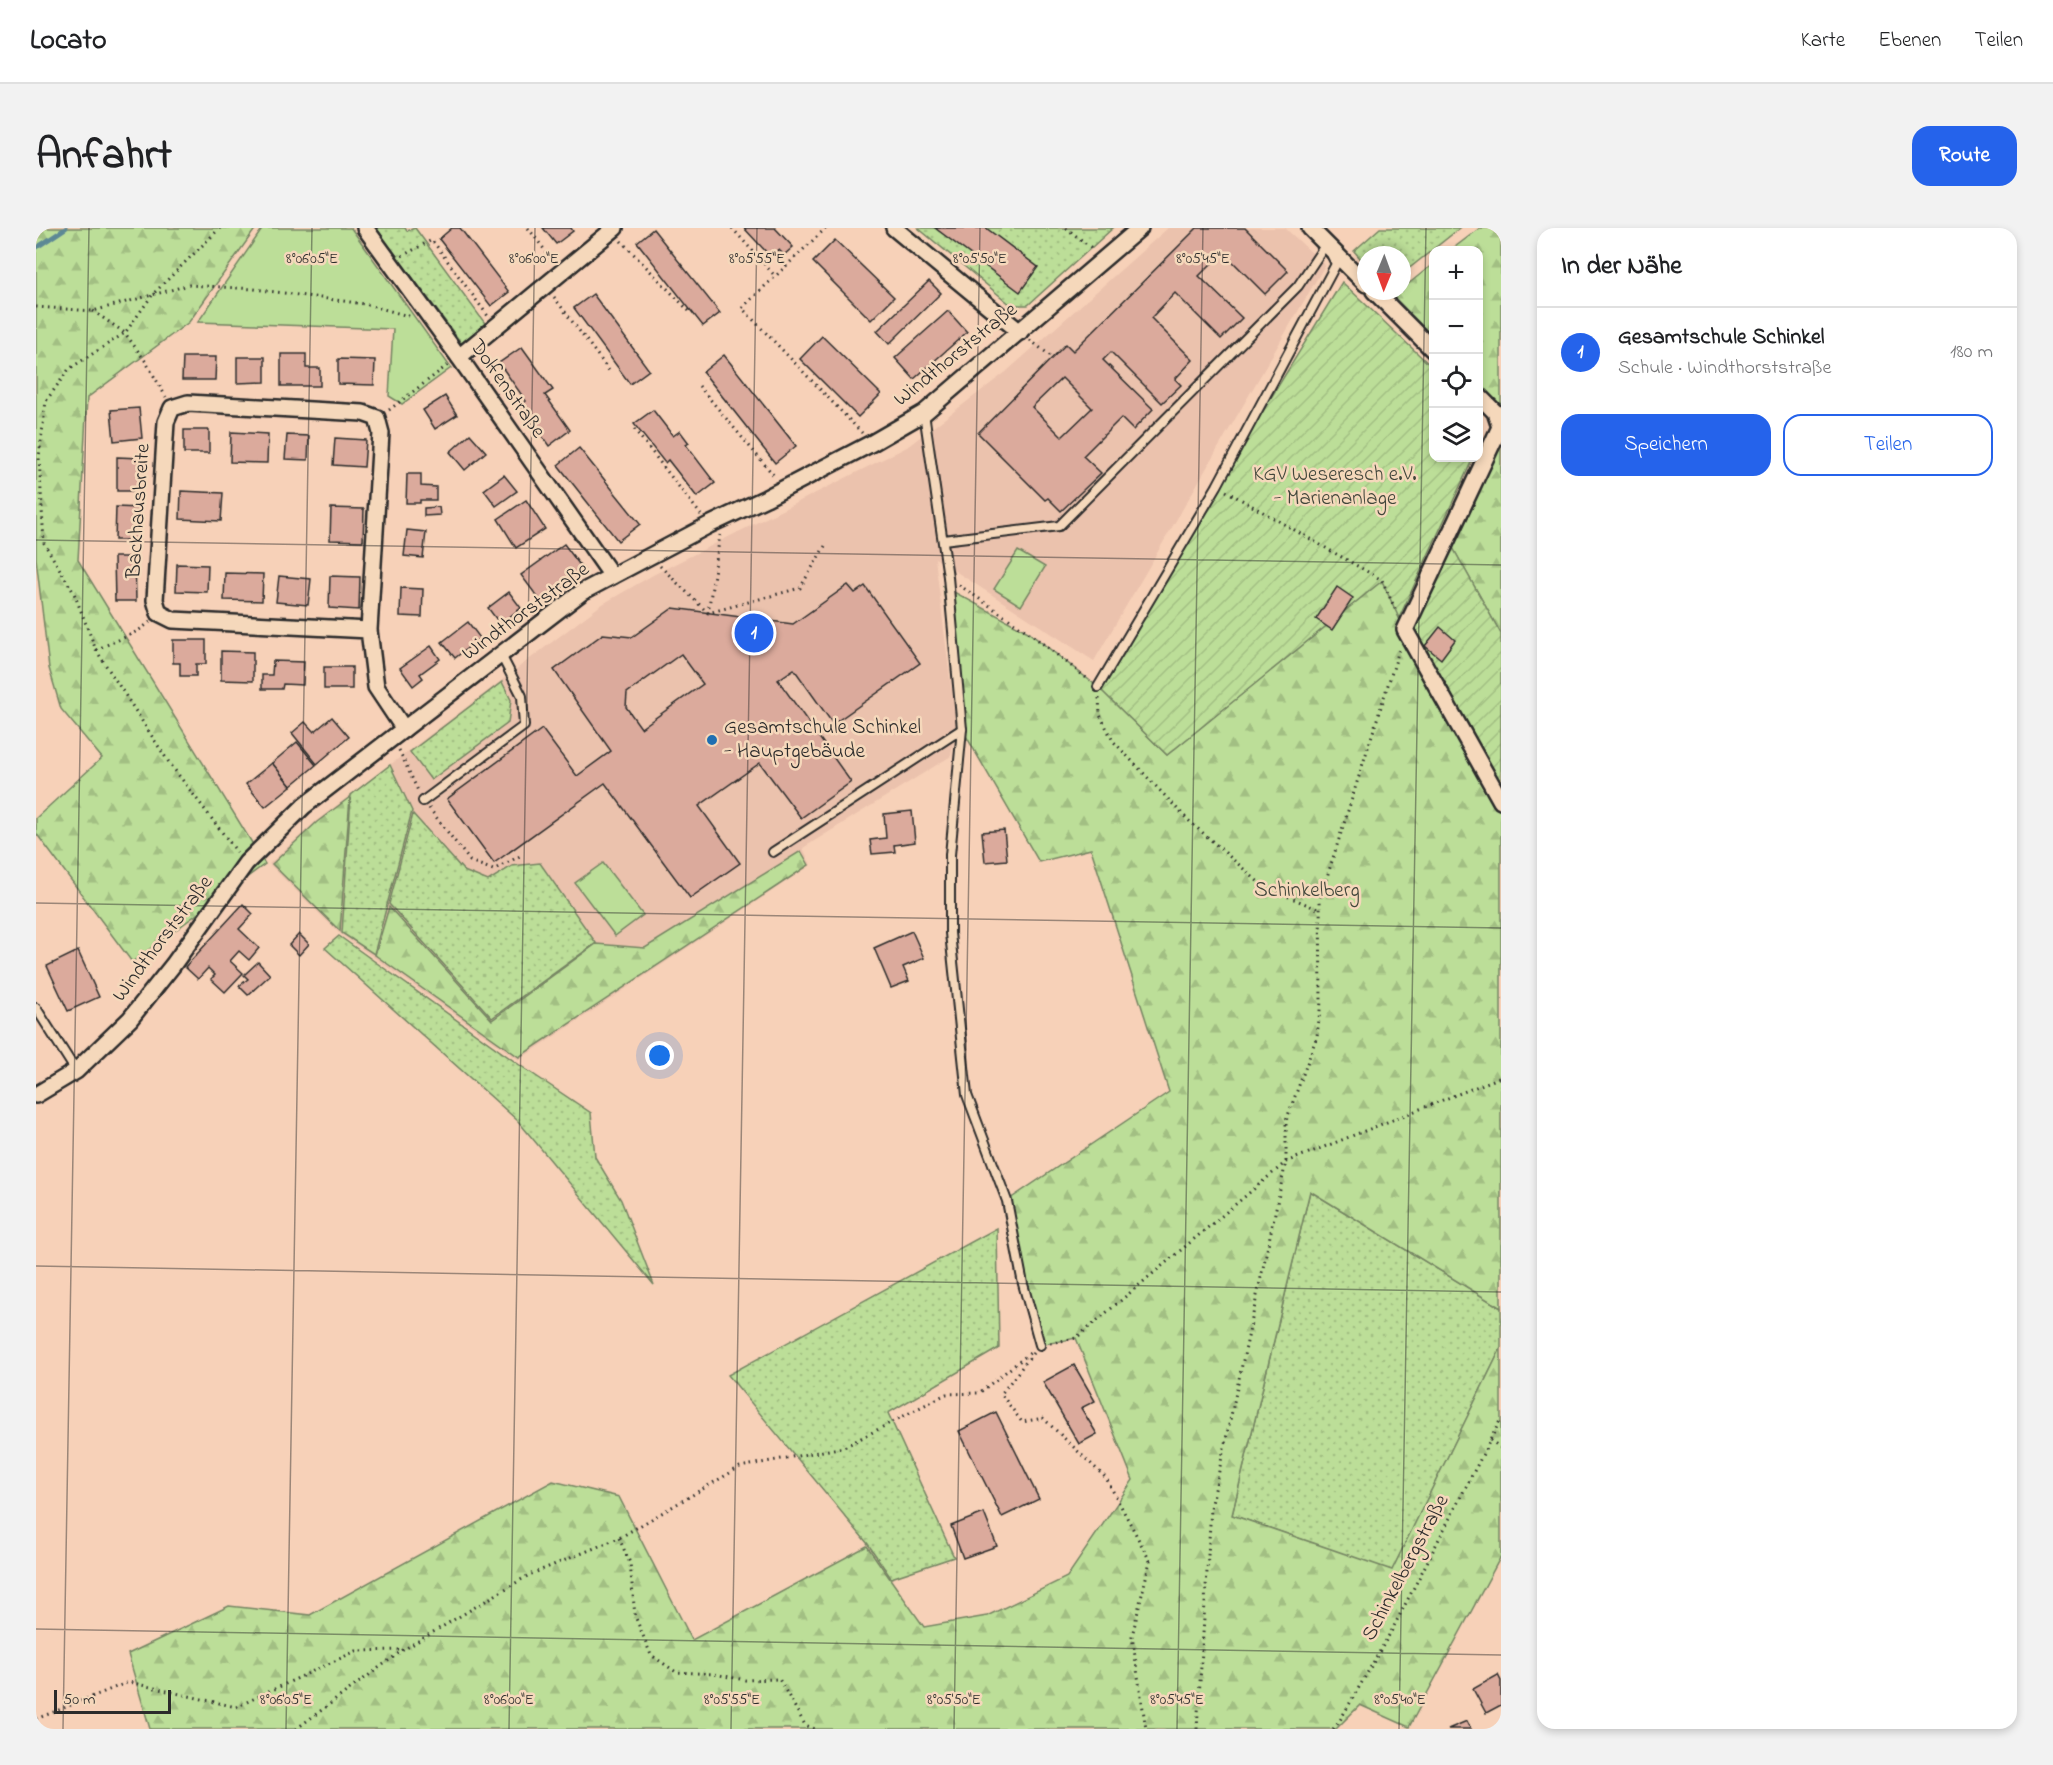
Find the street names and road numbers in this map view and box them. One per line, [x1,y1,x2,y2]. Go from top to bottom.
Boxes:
street label: Windthorststraße [888,295,1025,414]
street label: Dolfenstraße [461,333,553,445]
street label: Backhausbreite [119,442,159,580]
street label: Windthorststraße [456,555,597,669]
street label: Windthorststraße [105,869,221,1009]
street label: Schinkelbergstraße [1355,1489,1459,1647]

